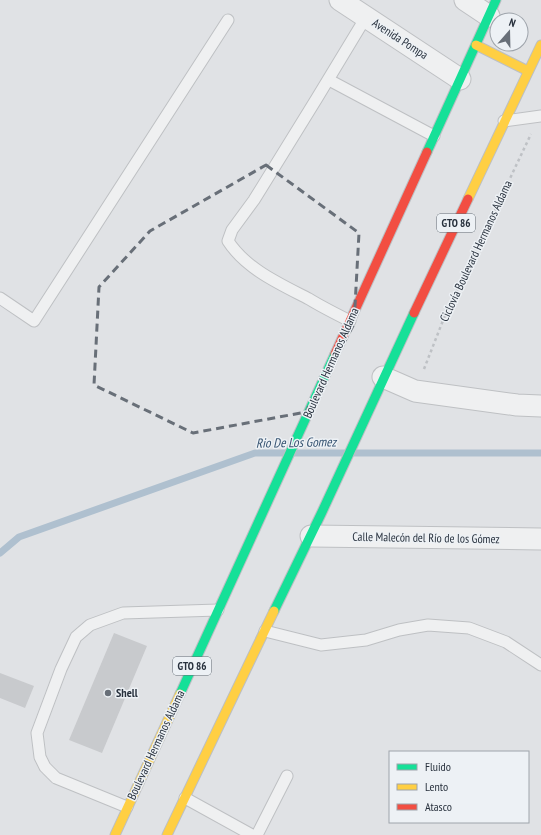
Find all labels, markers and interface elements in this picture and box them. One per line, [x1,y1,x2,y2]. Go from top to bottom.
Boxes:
north arrow [489,12,529,52]
street label: Avenida Pompa [370,15,431,62]
text: N [507,15,518,30]
street label: Ciclovía Boulevard Hermanos Aldama [436,178,515,324]
road number: GTO 86 [437,214,475,232]
street label: Boulevard Hermanos Aldama [299,305,362,420]
water label: Rio De Los Gomez [256,433,338,452]
street label: Calle Malecón del Río de los Gómez [352,529,500,546]
road number: GTO 86 [173,657,211,675]
place label: Shell [116,685,138,700]
street label: Boulevard Hermanos Aldama [124,687,188,802]
marker: Shell [103,688,113,698]
legend [389,751,529,823]
text: Fluido [425,759,451,774]
text: Lento [425,779,448,794]
text: Atasco [425,799,452,814]

